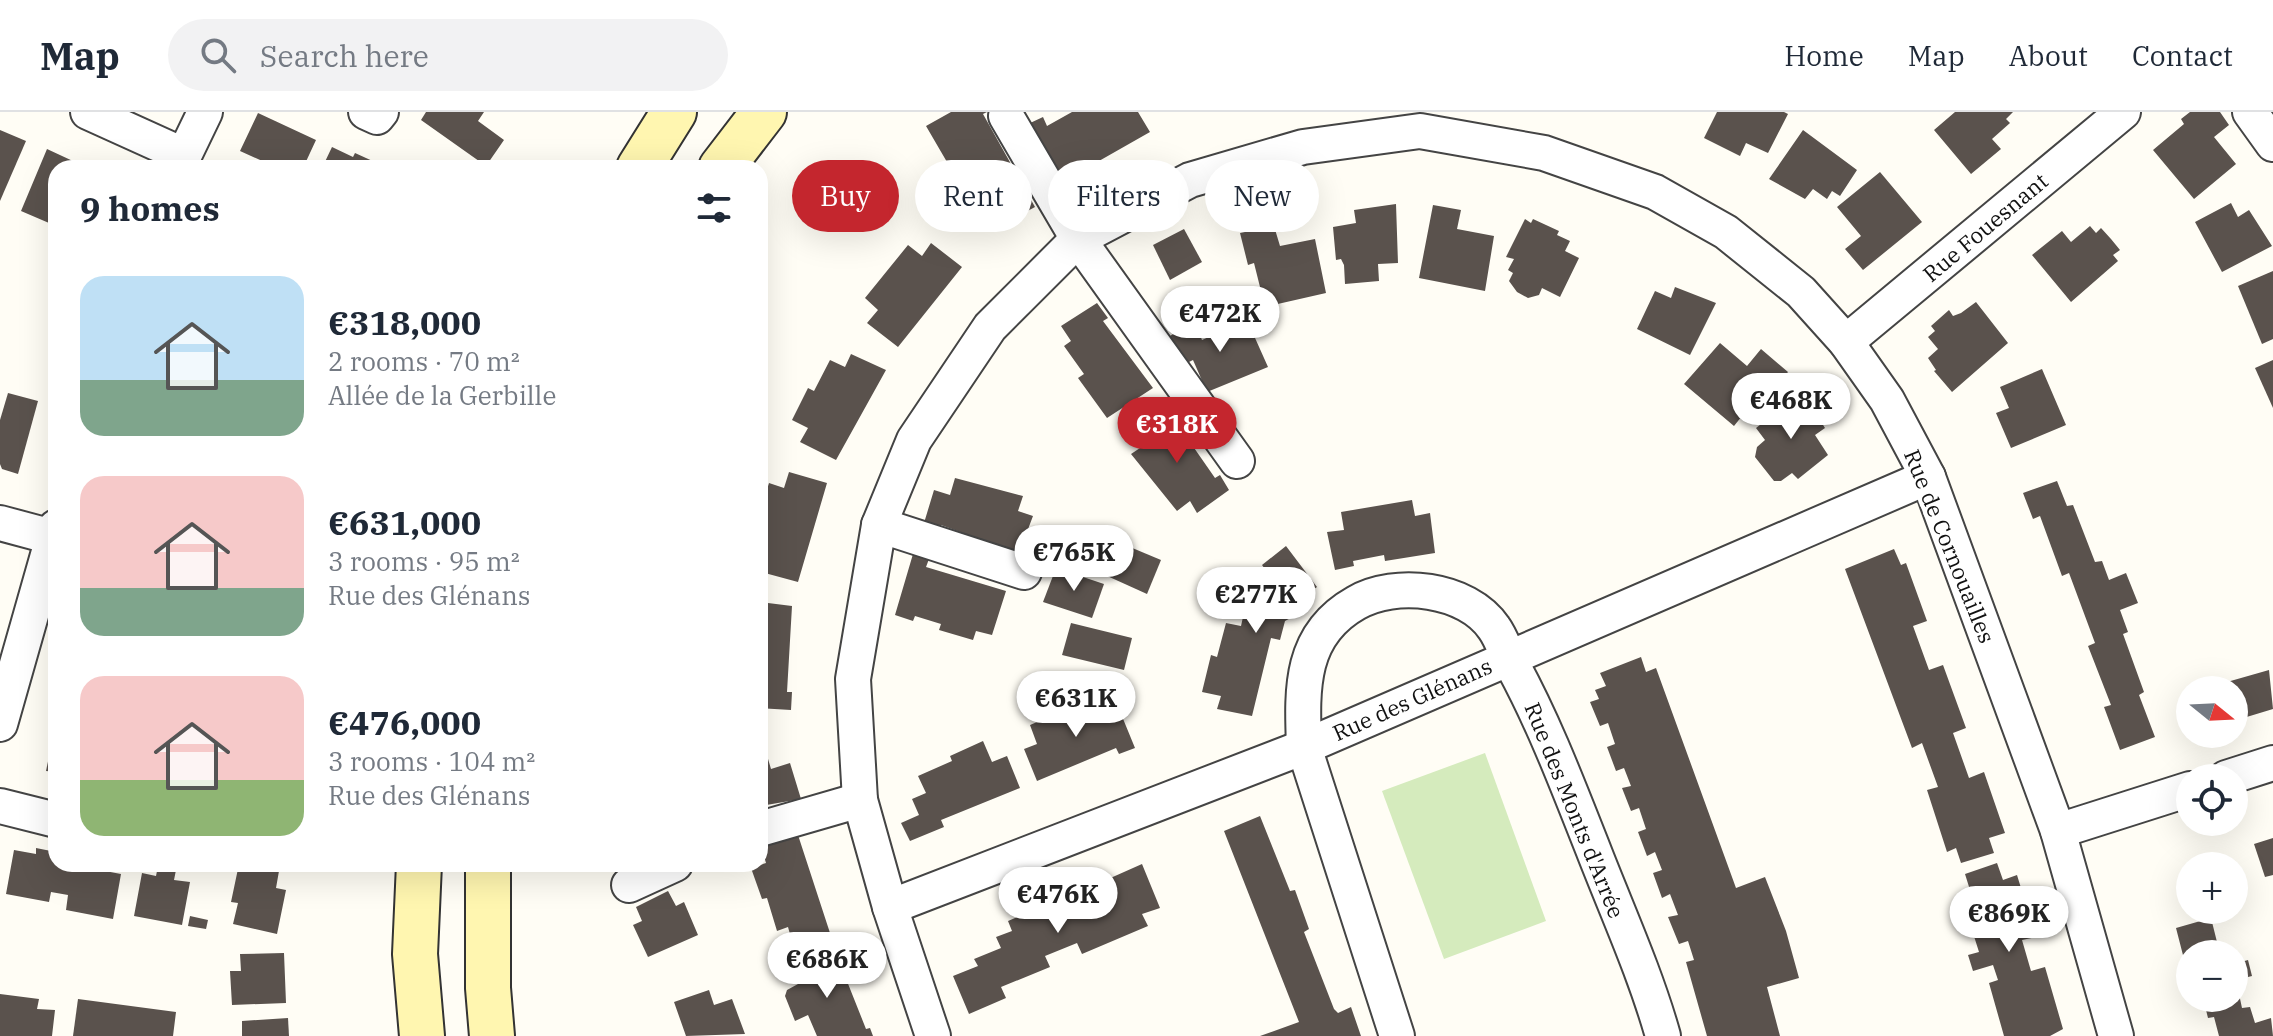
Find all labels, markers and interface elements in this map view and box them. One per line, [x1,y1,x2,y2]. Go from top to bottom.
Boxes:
search box [168,19,728,91]
text: Map [40,31,120,80]
icon: search [196,33,240,77]
text: Search here [260,36,429,75]
text: Home [1784,37,1864,74]
text: Map [1908,37,1965,74]
text: About [2009,37,2088,74]
text: Contact [2132,37,2233,74]
chip: Buy [792,160,899,232]
chip: Rent [915,160,1032,232]
chip: Filters [1048,160,1189,232]
chip: New [1205,160,1319,232]
street label: Rue Fouesnant [1916,166,2054,288]
text: 9 homes [80,186,220,230]
icon: filters [692,186,736,230]
pin: €472K [1164,286,1276,354]
text: €472K [1179,295,1261,329]
text: €318,000 [328,300,481,344]
icon: home [144,308,240,404]
text: 2 rooms · 70 m² [328,344,520,378]
pin: €468K [1735,373,1847,441]
text: Allée de la Gerbille [328,378,556,412]
text: €468K [1750,382,1832,416]
pin: €318K [1121,397,1233,465]
text: €318K [1136,406,1218,440]
street label: Rue de Cornouailles [1898,445,2002,647]
text: €631,000 [328,500,481,544]
icon: home [144,508,240,604]
pin: €765K [1018,525,1130,593]
text: €765K [1033,534,1115,568]
text: 3 rooms · 95 m² [328,544,520,578]
pin: €277K [1200,567,1312,635]
text: €277K [1215,576,1297,610]
text: Rue des Glénans [328,578,530,612]
street label: Rue des Glénans [1328,651,1496,747]
pin: €631K [1020,671,1132,739]
north arrow [2176,676,2248,748]
map controls [2176,676,2248,1012]
text: €631K [1035,680,1117,714]
street label: Rue des Monts d'Arrée [1518,698,1632,922]
text: €476,000 [328,700,481,744]
icon: home [144,708,240,804]
text: 3 rooms · 104 m² [328,744,535,778]
button: locate [2176,764,2248,836]
text: Rue des Glénans [328,778,530,812]
button: + [2176,852,2248,924]
pin: €476K [1002,867,1114,935]
text: €476K [1017,876,1099,910]
pin: €869K [1953,886,2065,954]
text: €869K [1968,895,2050,929]
pin: €686K [771,932,883,1000]
button: − [2176,940,2248,1012]
text: €686K [786,941,868,975]

